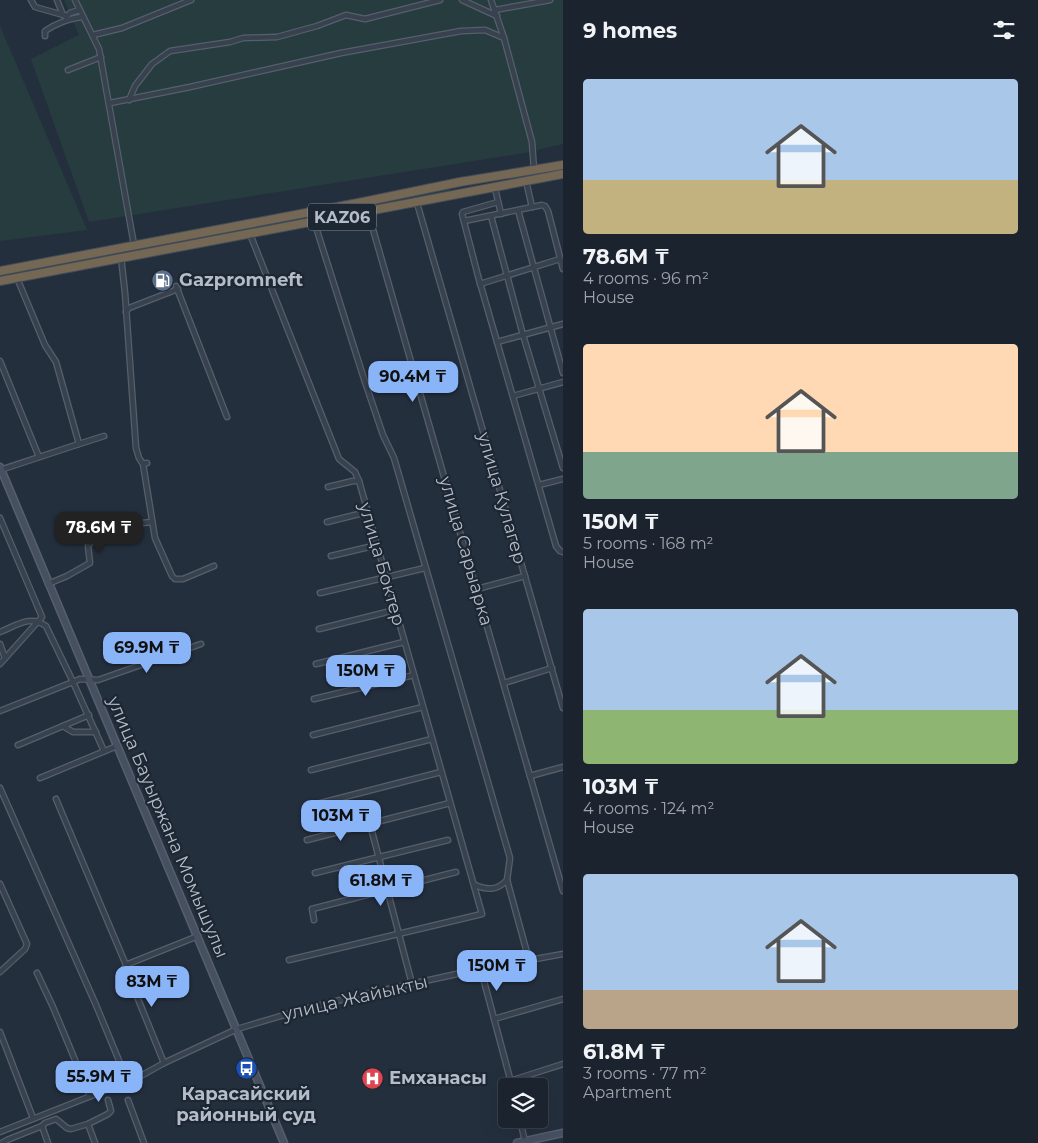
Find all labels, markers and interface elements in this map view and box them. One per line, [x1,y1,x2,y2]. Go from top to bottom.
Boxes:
icon: filters [990,16,1018,44]
text: 9 homes [583,18,677,43]
icon: home [756,111,846,201]
road number: KАZ06 [308,203,376,230]
text: 78.6M ₸ [583,244,670,269]
fuel station icon: Gazpromneft [151,268,175,292]
place label: Gazpromneft [179,269,303,291]
text: 4 rooms · 96 m² [583,269,709,288]
text: House [583,288,634,307]
pin: 90.4M ₸ [367,360,459,403]
text: 90.4M ₸ [379,367,447,386]
icon: home [756,376,846,466]
street label: улица Кулагер [472,429,531,566]
street label: улица Сарыарка [434,473,498,628]
street label: улица Боктер [354,499,410,628]
text: 150M ₸ [583,509,659,534]
pin: 78.6M ₸ [53,512,145,554]
text: 78.6M ₸ [66,518,132,537]
text: 5 rooms · 168 m² [583,534,714,553]
text: House [583,553,634,572]
pin: 69.9M ₸ [101,632,193,674]
text: 69.9M ₸ [114,638,180,657]
icon: home [756,641,846,731]
pin: 150M ₸ [325,654,407,697]
text: 150M ₸ [337,661,395,680]
street label: улица Бауыржана Момышулы [102,692,233,961]
text: 103M ₸ [583,774,659,799]
text: 4 rooms · 124 m² [583,799,714,818]
pin: 103M ₸ [300,800,382,842]
text: 103M ₸ [312,806,370,825]
text: House [583,818,634,837]
pin: 61.8M ₸ [335,864,427,907]
text: 61.8M ₸ [350,871,412,890]
icon: home [756,906,846,996]
pin: 150M ₸ [456,950,538,992]
text: 150M ₸ [468,956,526,975]
pin: 83M ₸ [117,966,187,1008]
street label: улица Жайыкты [279,971,430,1026]
text: 83M ₸ [126,972,178,991]
text: 61.8M ₸ [583,1039,666,1064]
bus stop icon: Карасайский районный суд [234,1057,258,1081]
pin: 55.9M ₸ [53,1060,145,1103]
text: 3 rooms · 77 m² [583,1064,707,1083]
hospital icon: Емханасы [361,1066,385,1090]
text: 55.9M ₸ [67,1067,131,1086]
place label: Емханасы [389,1067,487,1089]
map controls [498,1078,548,1128]
button: layers [498,1078,548,1128]
place label: Карасайский районный суд [176,1083,316,1126]
text: Apartment [583,1083,672,1102]

